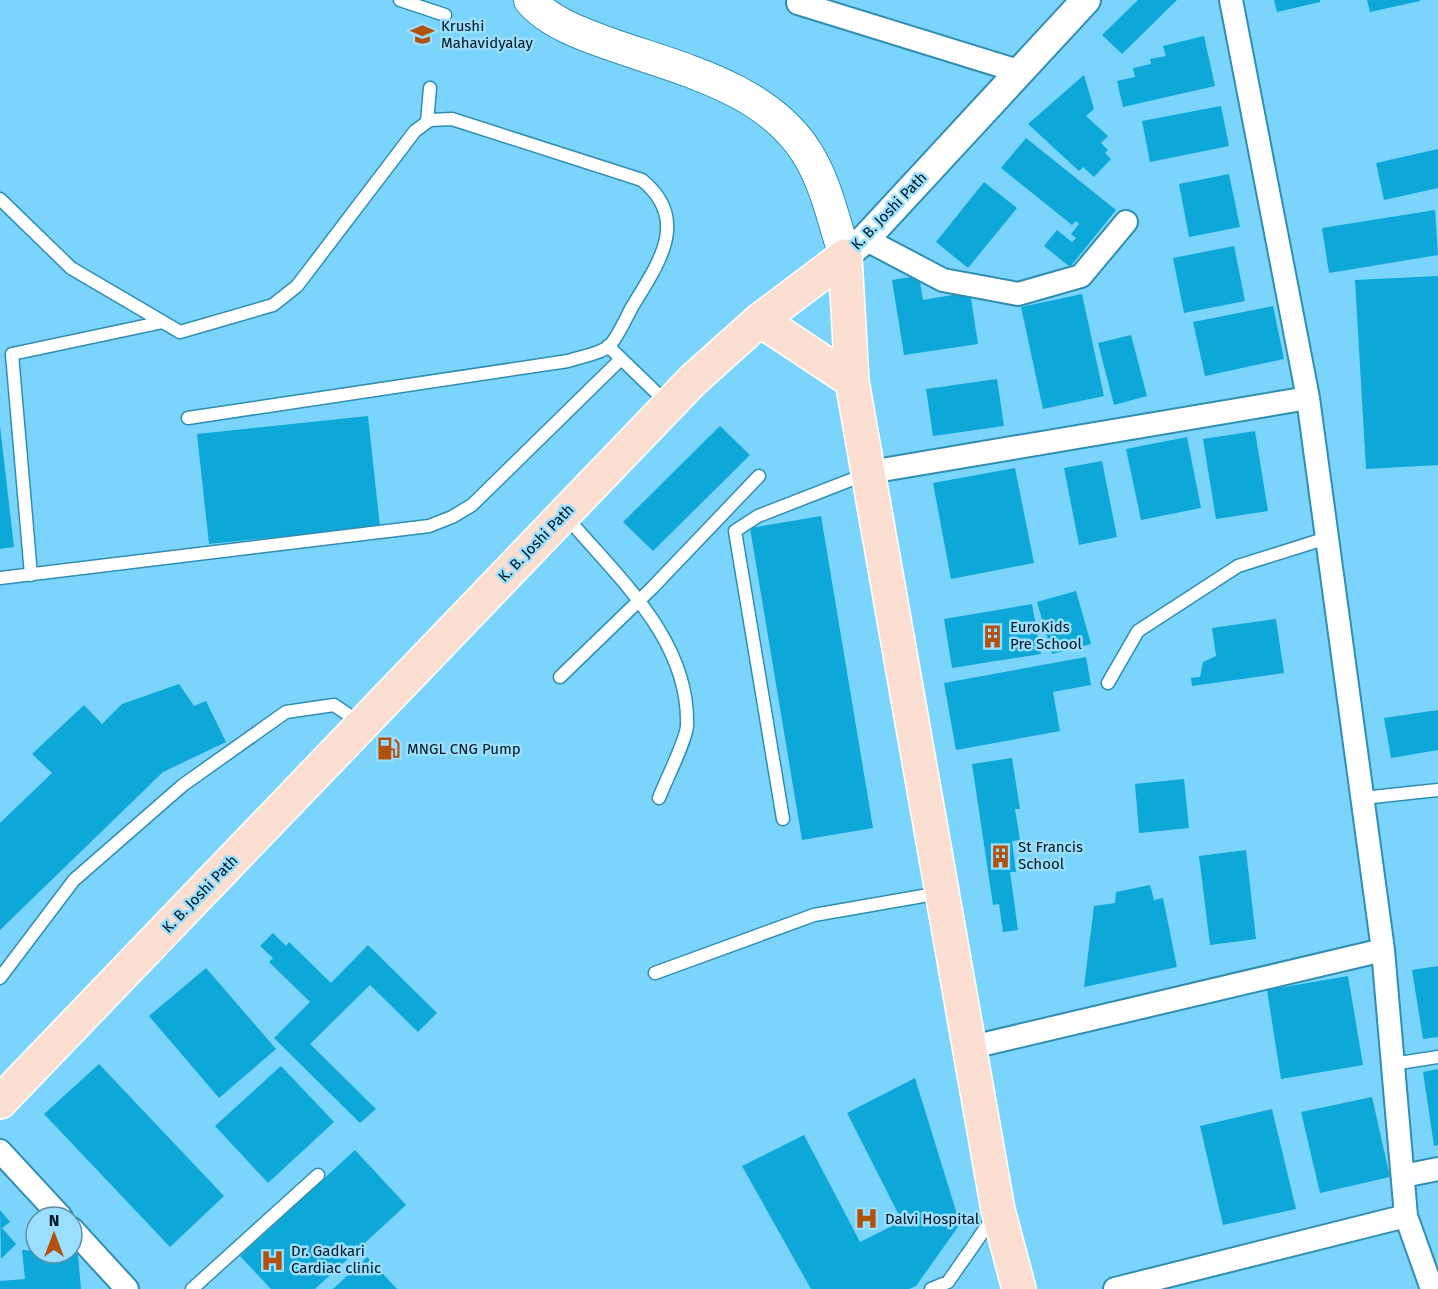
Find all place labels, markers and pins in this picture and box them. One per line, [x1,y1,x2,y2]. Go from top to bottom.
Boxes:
place label: Krushi Mahavidyalay [441,17,534,52]
school or university icon: Krushi Mahavidyalay [410,22,436,48]
place label: EuroKids Pre School [1010,618,1083,653]
building icon: EuroKids Pre School [979,623,1005,649]
fuel station icon: MNGL CNG Pump [376,736,402,762]
place label: MNGL CNG Pump [407,740,521,758]
place label: St Francis School [1018,838,1083,873]
building icon: St Francis School [987,843,1013,869]
hospital icon: Dalvi Hospital [854,1206,880,1232]
place label: Dalvi Hospital [885,1210,980,1228]
place label: Dr. Gadkari Cardiac clinic [291,1242,381,1277]
hospital icon: Dr. Gadkari Cardiac clinic [260,1247,286,1273]

